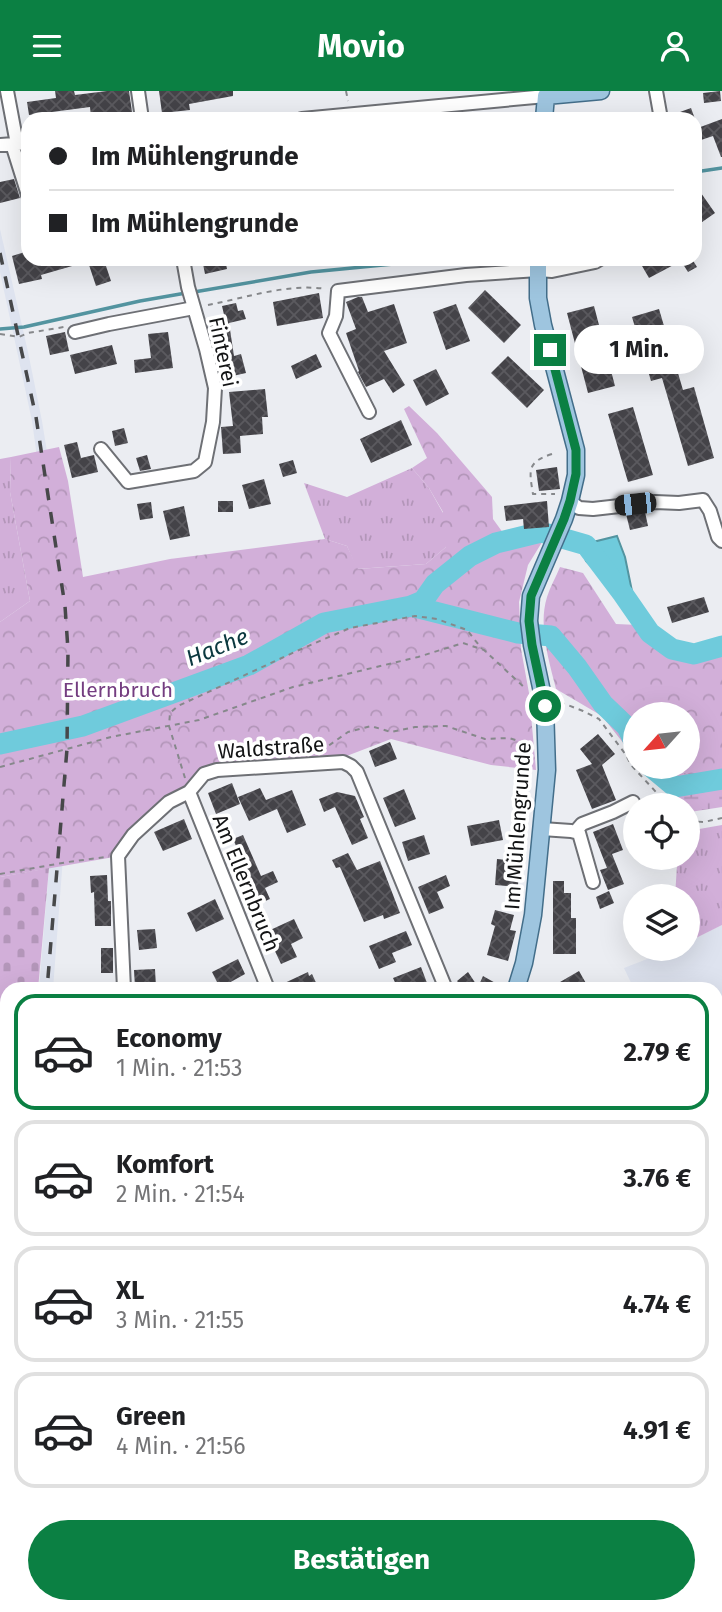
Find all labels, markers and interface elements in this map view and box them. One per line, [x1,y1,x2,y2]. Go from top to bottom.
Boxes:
icon: menu [28,27,66,65]
text: Movio [317,27,405,65]
icon: person [656,27,694,65]
text: Im Mühlengrunde [91,141,299,172]
text: Im Mühlengrunde [91,208,299,239]
street label: Finterei [203,314,243,390]
callout: 1 Min. [574,325,704,375]
route end [534,334,566,366]
text: 1 Min. [609,335,669,363]
car [614,491,657,517]
water label: Hache [182,622,252,672]
park label: Ellernbruch [63,677,173,703]
route start [529,690,561,722]
north arrow [623,702,700,779]
map controls [623,702,700,961]
street label: Waldstraße [217,731,325,765]
street label: Im Mühlengrunde [499,741,537,911]
button: locate [623,793,700,870]
street label: Am Ellernbruch [207,810,285,956]
button: layers [623,884,700,961]
icon: car [32,1021,95,1084]
text: Economy [116,1023,222,1054]
text: 2.79 € [623,1037,691,1068]
text: 1 Min. · 21:53 [116,1054,242,1082]
icon: car [32,1147,95,1210]
text: Komfort [116,1149,214,1180]
text: 3.76 € [623,1163,691,1194]
text: 2 Min. · 21:54 [116,1180,245,1208]
icon: car [32,1273,95,1336]
text: XL [116,1275,144,1306]
text: 4.74 € [623,1289,691,1320]
text: 3 Min. · 21:55 [116,1306,244,1334]
icon: car [32,1399,95,1462]
text: Green [116,1401,186,1432]
text: 4.91 € [623,1415,691,1446]
text: 4 Min. · 21:56 [116,1432,246,1460]
button: Bestätigen [28,1520,695,1600]

